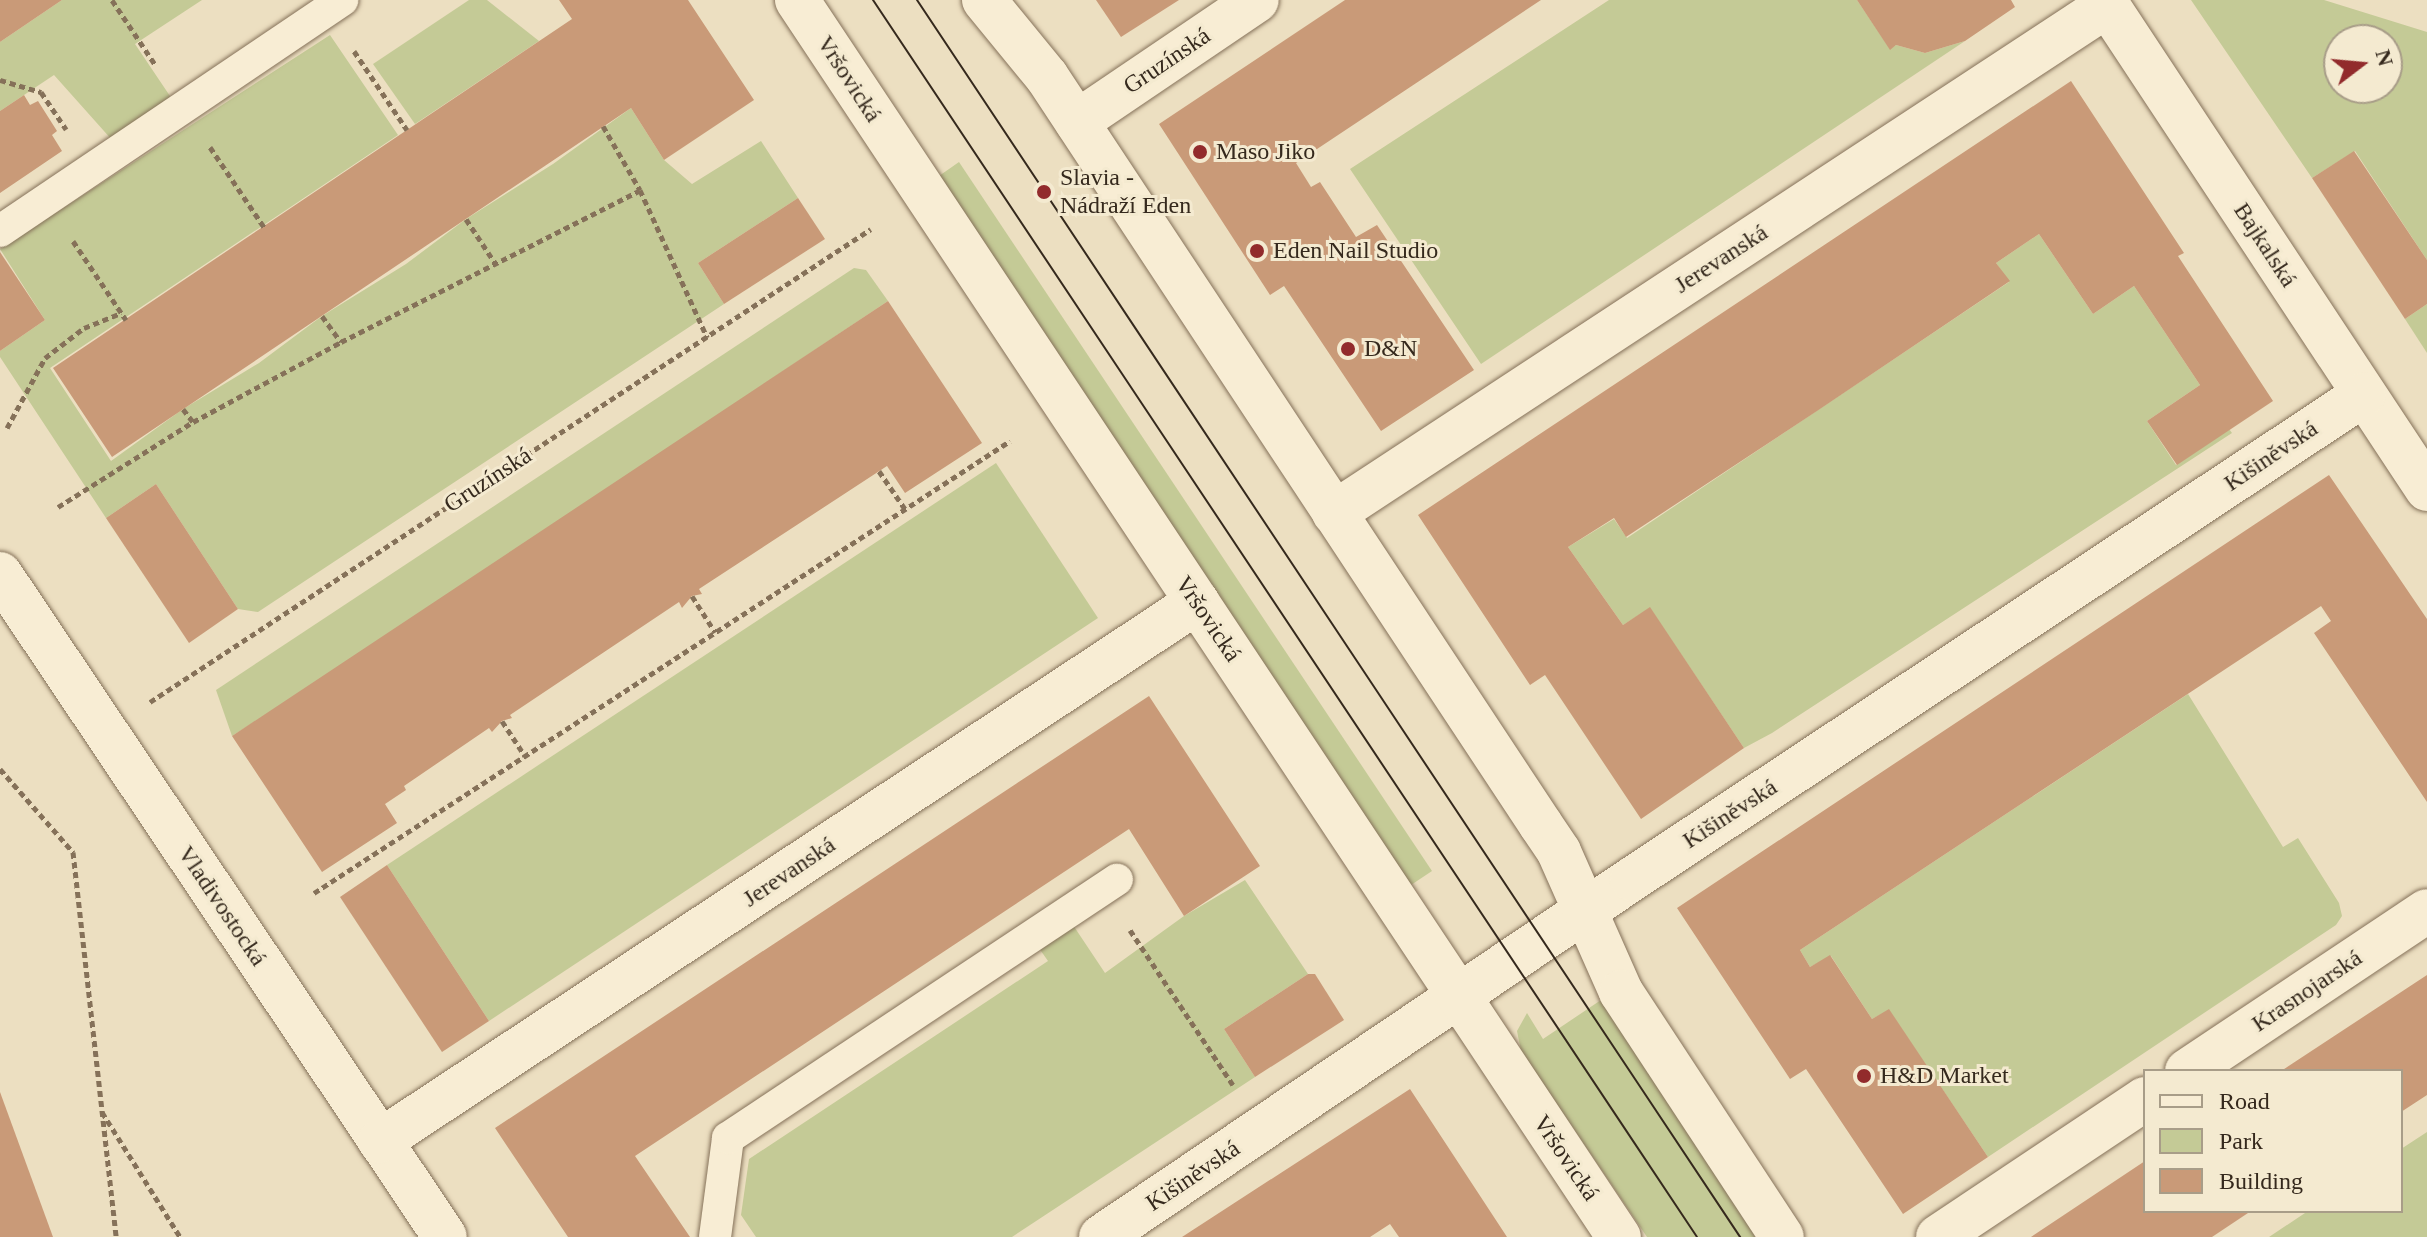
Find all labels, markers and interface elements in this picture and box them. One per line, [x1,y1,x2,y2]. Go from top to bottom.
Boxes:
street label: Gruzínská [1118,21,1216,101]
north arrow [2323,24,2403,104]
street label: Vršovická [810,30,888,128]
text: N [2370,47,2399,69]
place label: Maso Jiko [1216,138,1315,166]
marker: Maso Jiko [1191,143,1209,161]
place label: Slavia - Nádraží Eden [1060,164,1191,220]
marker: Slavia - Nádraží Eden [1035,183,1053,201]
street label: Bajkalská [2227,197,2303,293]
street label: Jerevanská [1669,218,1773,300]
place label: Eden Nail Studio [1273,237,1438,265]
marker: Eden Nail Studio [1248,242,1266,260]
place label: D&N [1364,335,1417,363]
marker: D&N [1339,340,1357,358]
street label: Kišiněvská [2219,414,2323,498]
street label: Gruzínská [439,441,537,519]
street label: Vršovická [1169,571,1247,667]
street label: Kišiněvská [1677,773,1783,855]
street label: Jerevanská [737,831,841,913]
street label: Vladivostocká [171,840,273,972]
street label: Krasnojarská [2246,944,2368,1038]
place label: H&D Market [1880,1062,2009,1090]
marker: H&D Market [1855,1067,1873,1085]
legend [2143,1069,2403,1213]
text: Road [2219,1088,2270,1114]
street label: Vršovická [1527,1110,1605,1206]
text: Park [2219,1128,2263,1154]
street label: Kišiněvská [1141,1134,1245,1218]
text: Building [2219,1168,2303,1194]

